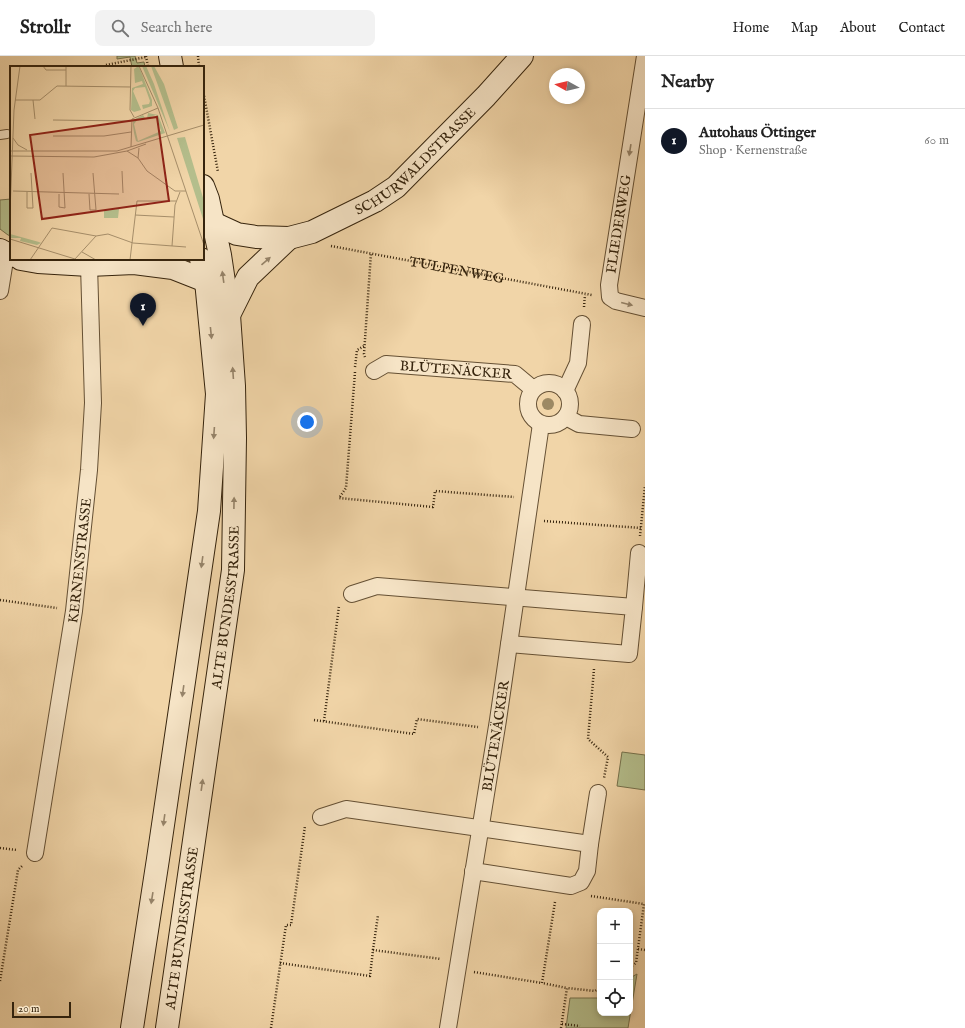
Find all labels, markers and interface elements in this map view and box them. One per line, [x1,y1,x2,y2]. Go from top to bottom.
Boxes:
search box [95,10,375,46]
text: Strollr [20,16,71,40]
icon: search [109,17,131,39]
text: Search here [141,18,212,37]
text: Home [733,19,769,37]
text: Map [791,19,818,37]
text: About [840,19,876,37]
text: Contact [898,19,945,37]
inset map [10,66,204,260]
north arrow [549,68,585,104]
text: Nearby [661,72,714,93]
street label: SCHURWALDSTRASSE [352,104,480,220]
text: Autohaus Öttinger [699,123,816,142]
text: 1 [672,132,676,149]
text: 60 m [924,132,949,149]
text: Shop · Kernenstraße [699,142,807,159]
one-way arrow [627,144,633,156]
street label: FLIEDERWEG [602,173,636,275]
street label: TULPENWEG [408,253,506,288]
one-way arrow [260,256,271,265]
one-way arrow [220,271,226,283]
pin: 1 [130,293,156,326]
one-way arrow [621,301,633,307]
one-way arrow [208,327,215,339]
street label: BLÜTENÄCKER [399,357,513,384]
one-way arrow [230,367,237,379]
your location [297,412,317,432]
one-way arrow [211,427,218,439]
one-way arrow [231,496,237,509]
street label: KERNENSTRASSE [64,497,96,624]
street label: ALTE BUNDESSTRASSE [208,525,244,691]
one-way arrow [199,556,205,568]
street label: BLÜTENÄCKER [479,679,514,793]
one-way arrow [180,685,186,697]
one-way arrow [199,779,205,791]
one-way arrow [161,813,167,826]
street label: ALTE BUNDESSTRASSE [162,845,203,1012]
one-way arrow [149,892,155,904]
map controls [597,908,633,1016]
button: + [597,908,633,944]
button: − [597,944,633,980]
button: locate [597,980,633,1016]
scale bar [12,1000,71,1019]
text: 20 m [18,1002,39,1016]

